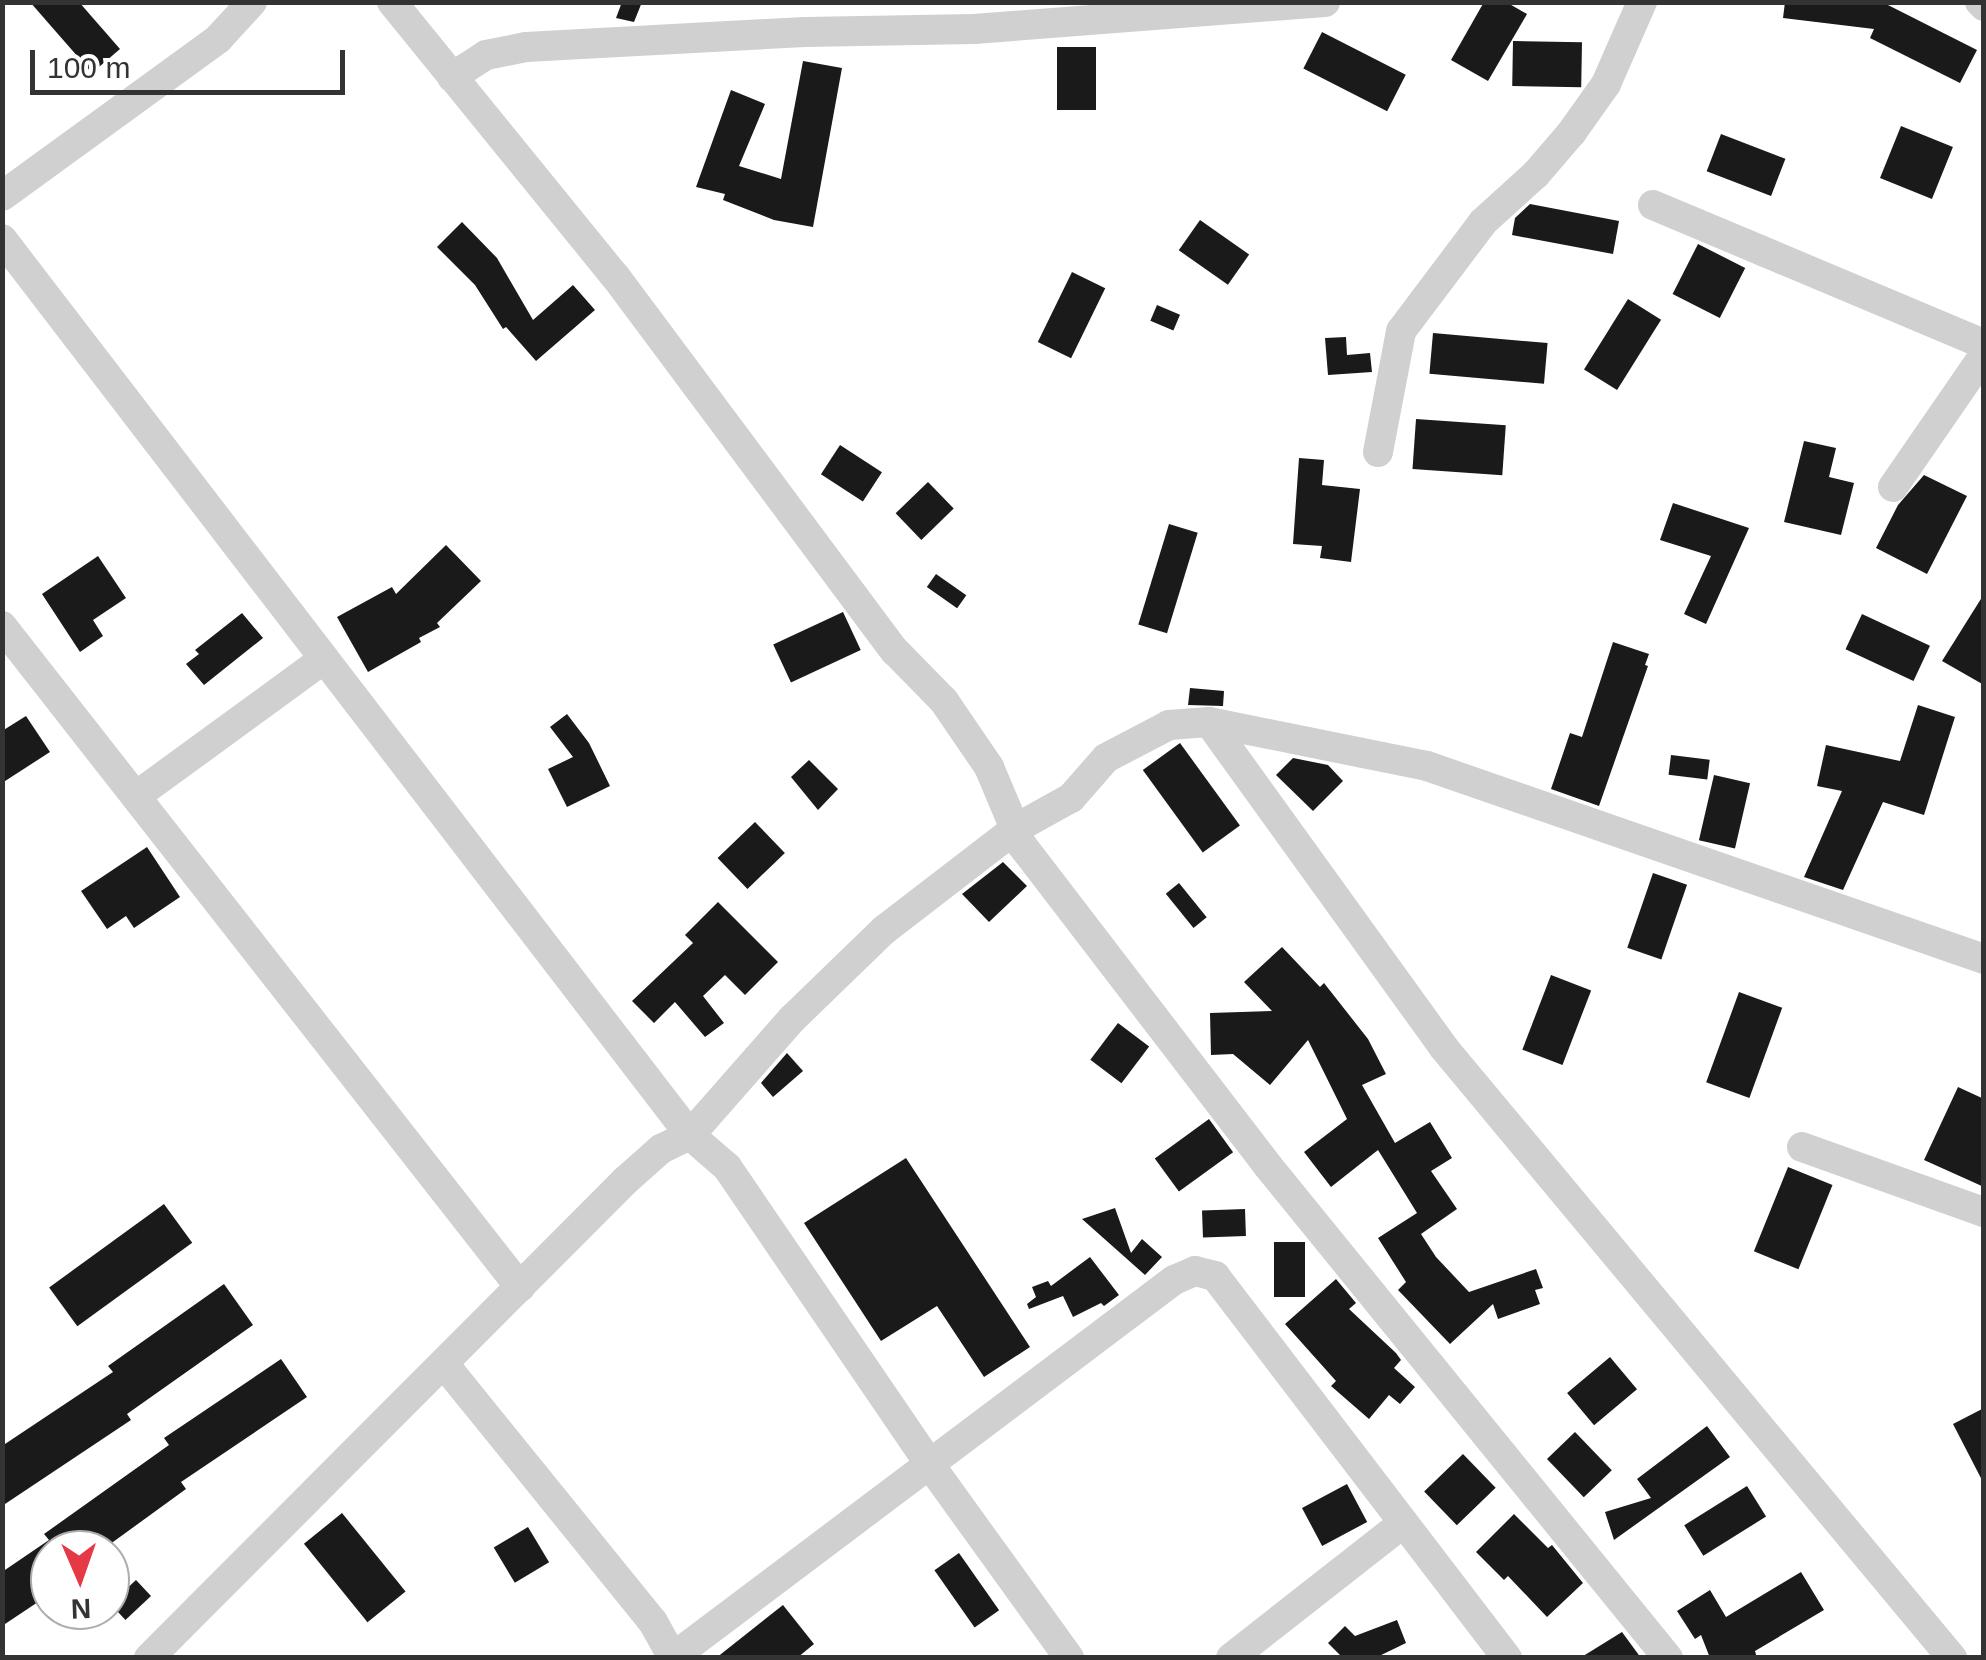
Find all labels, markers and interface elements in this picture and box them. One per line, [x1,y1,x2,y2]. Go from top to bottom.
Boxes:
scale bar [35,30,350,92]
text: 100 m [47,51,130,84]
north arrow [30,1530,130,1630]
text: N [70,1593,92,1624]

